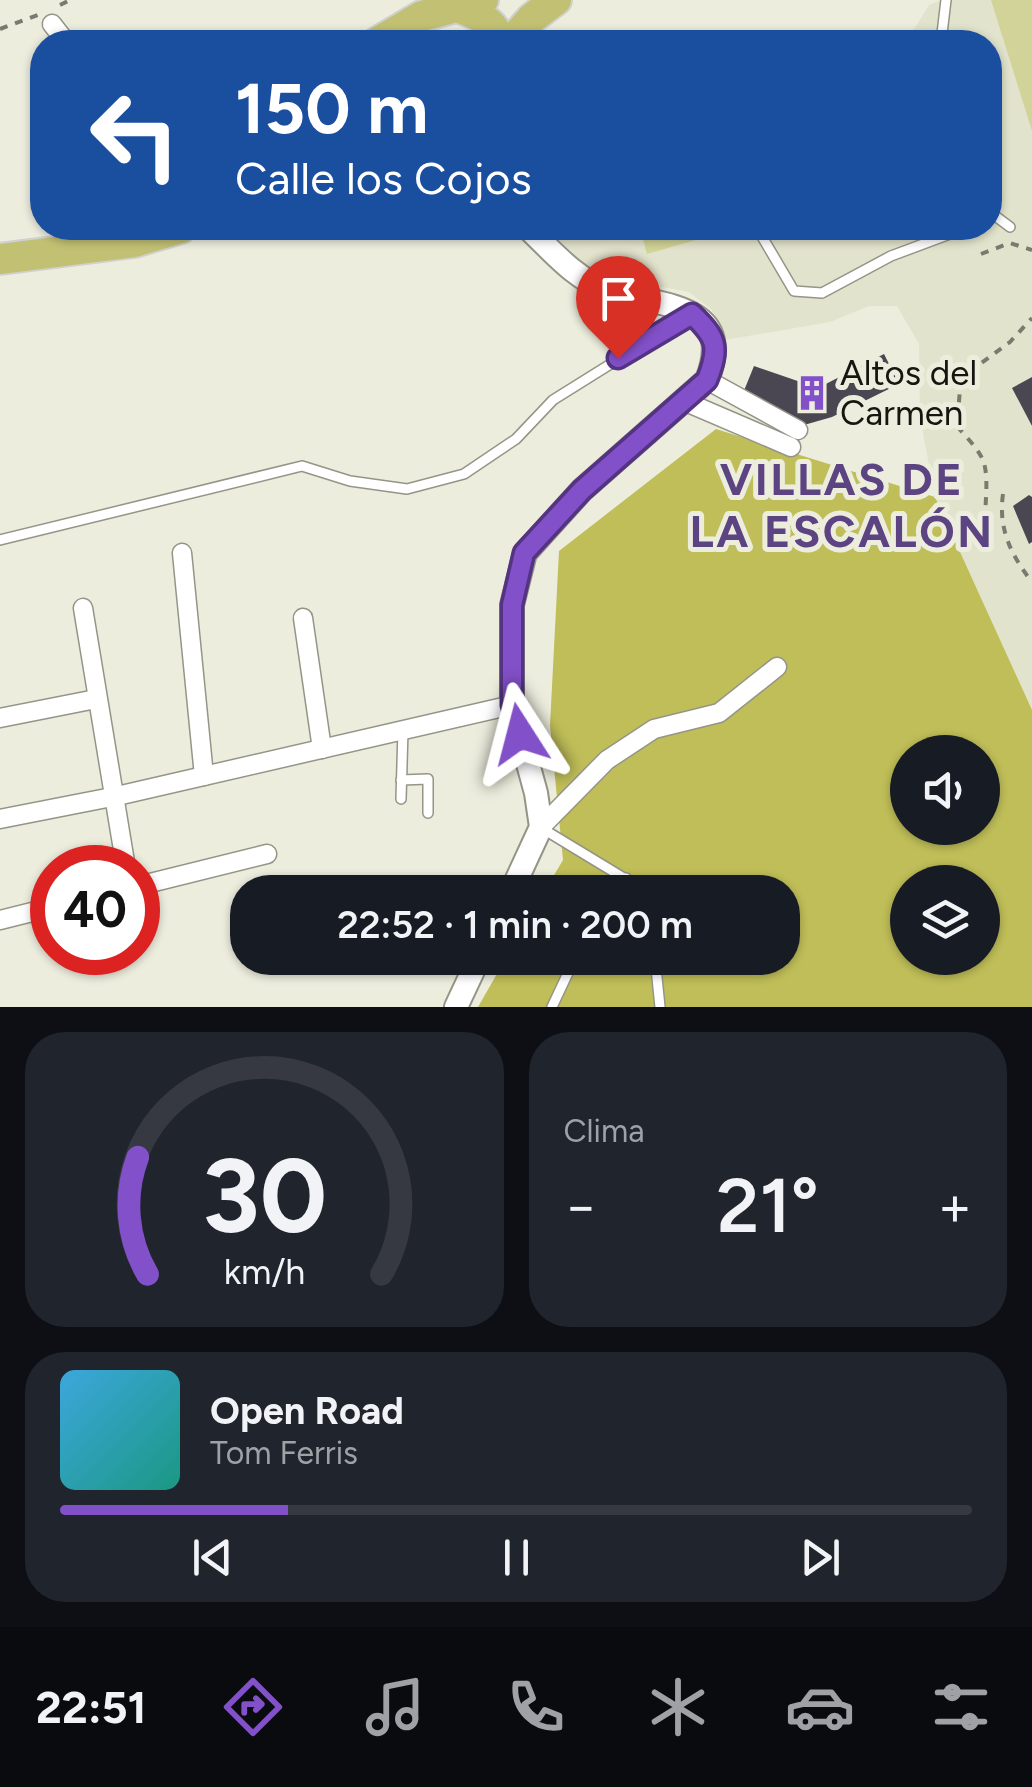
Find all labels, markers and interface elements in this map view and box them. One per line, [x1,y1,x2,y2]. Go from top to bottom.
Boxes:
text: 150 m [235,66,428,151]
icon: left [70,70,200,200]
text: Calle los Cojos [235,151,532,205]
pin [576,256,661,359]
icon: arrive [591,271,646,326]
place label: Altos del Carmen [840,352,977,434]
building icon: Altos del Carmen [793,374,831,412]
district label: VILLAS DE LA ESCALÓN [690,452,994,558]
position arrow [468,682,572,786]
map controls [890,735,1000,975]
button: sound [890,735,1000,845]
speed limit sign: 40 [30,845,160,975]
button: layers [890,865,1000,975]
text: 22:52 · 1 min · 200 m [337,902,693,948]
text: Clima [564,1112,645,1150]
text: 30 [202,1133,327,1258]
text: 21° [717,1161,819,1251]
text: − [564,1173,598,1239]
text: + [938,1173,972,1239]
text: km/h [223,1250,305,1293]
text: Open Road [210,1388,404,1434]
text: Tom Ferris [210,1434,358,1472]
icon: previous [185,1530,240,1585]
icon: pause [489,1530,544,1585]
icon: next [793,1530,848,1585]
icon: directions [218,1672,288,1742]
icon: music [360,1672,430,1742]
icon: phone [501,1672,571,1742]
icon: climate [643,1672,713,1742]
icon: car [785,1672,855,1742]
icon: filters [926,1672,996,1742]
text: 22:51 [36,1680,147,1734]

